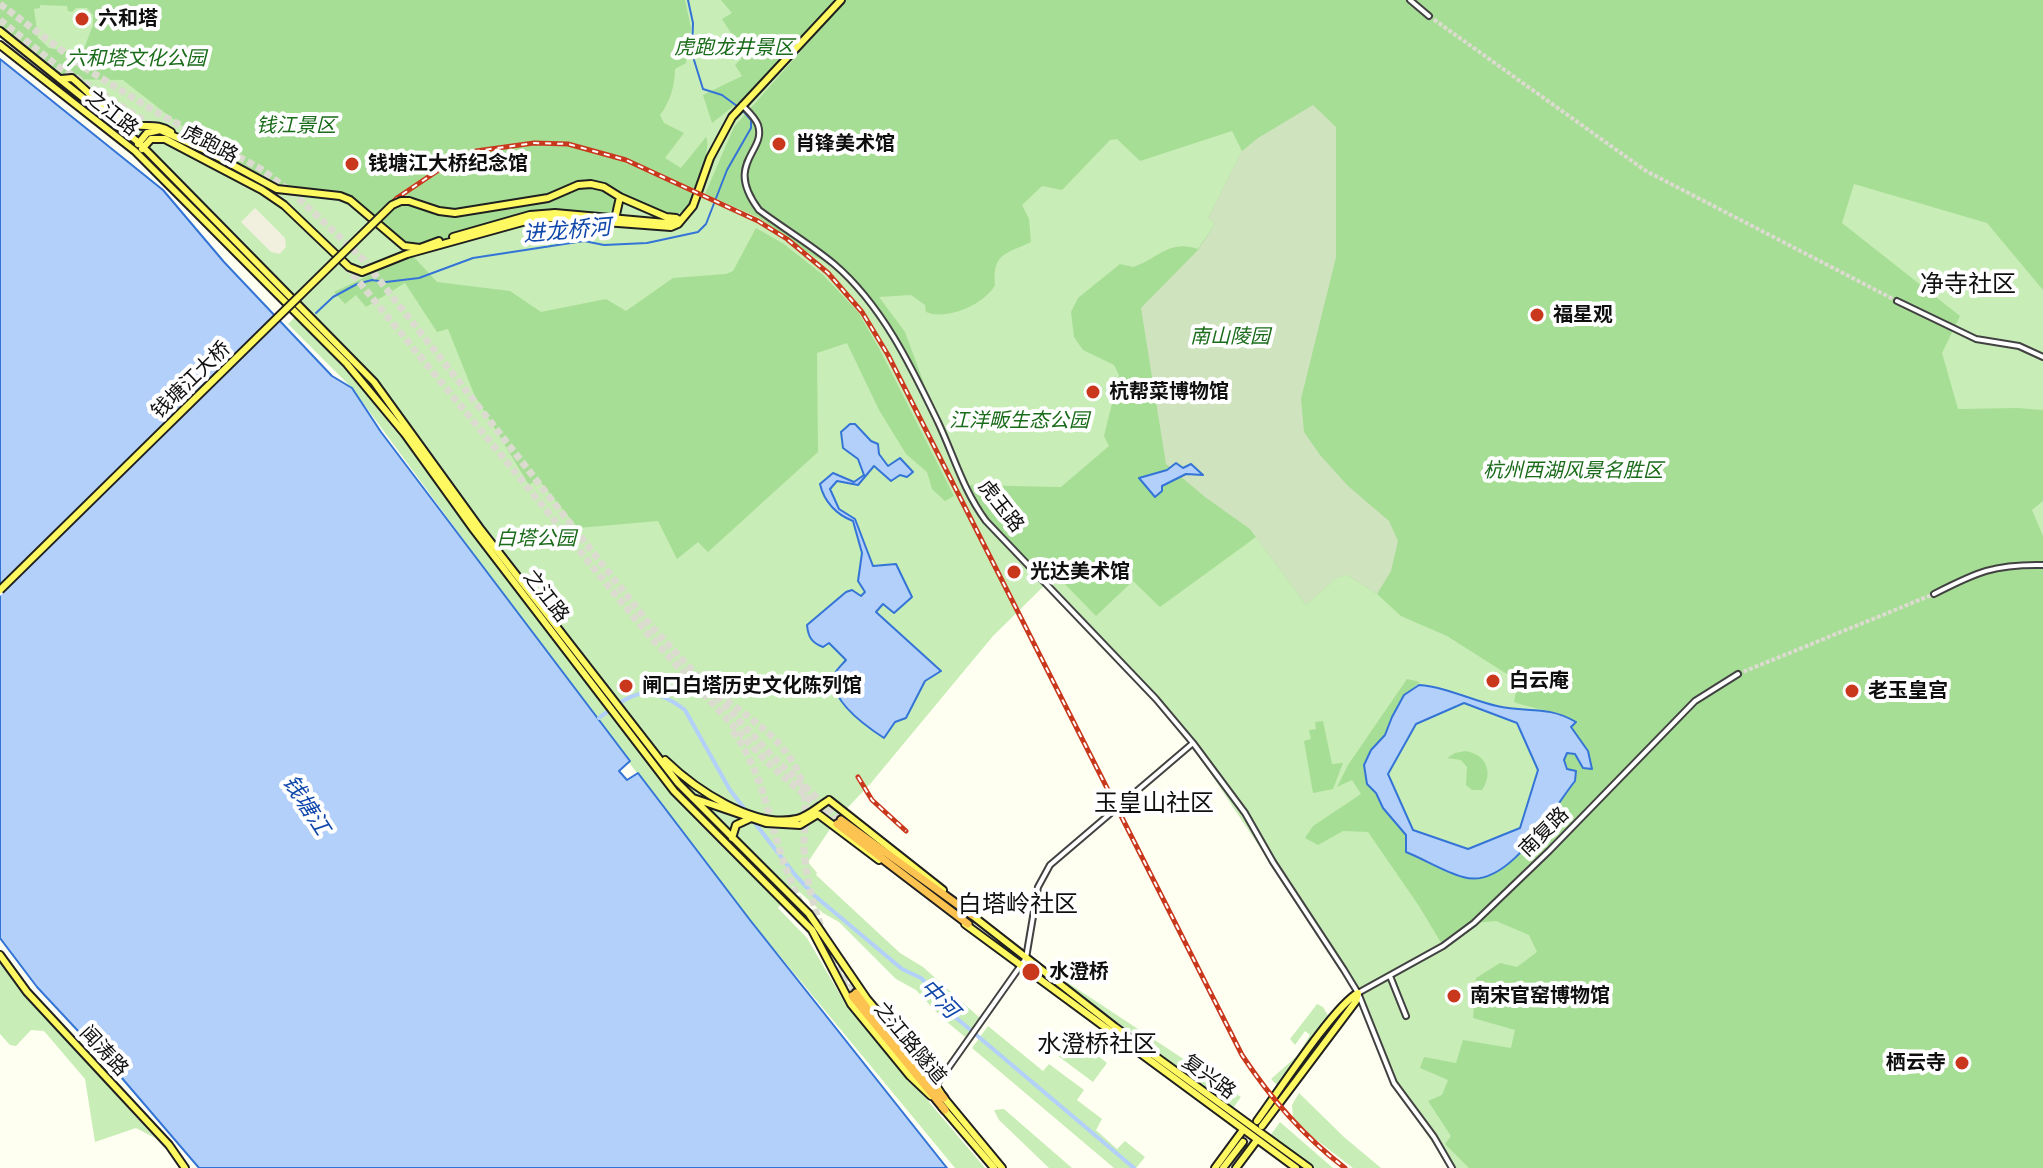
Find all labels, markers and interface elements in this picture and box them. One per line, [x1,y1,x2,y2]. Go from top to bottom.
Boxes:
place label: 六和塔 [98,7,158,31]
marker: 六和塔 [73,10,91,28]
park label: 虎跑龙井景区 [674,36,794,60]
park label: 六和塔文化公园 [66,47,206,71]
street label: 之江路 [81,85,143,141]
park label: 钱江景区 [256,114,336,138]
street label: 虎跑路 [178,120,242,168]
place label: 肖锋美术馆 [795,132,895,156]
marker: 肖锋美术馆 [770,135,788,153]
place label: 钱塘江大桥纪念馆 [368,152,528,176]
marker: 钱塘江大桥纪念馆 [343,155,361,173]
water label: 进龙桥河 [522,214,612,248]
district label: 净寺社区 [1920,271,2016,299]
place label: 福星观 [1553,303,1613,327]
marker: 福星观 [1528,306,1546,324]
park label: 南山陵园 [1190,325,1270,349]
street label: 钱塘江大桥 [147,337,235,423]
place label: 杭帮菜博物馆 [1109,380,1229,404]
marker: 杭帮菜博物馆 [1084,383,1102,401]
park label: 江洋畈生态公园 [949,409,1089,433]
park label: 杭州西湖风景名胜区 [1483,459,1663,483]
street label: 虎玉路 [973,475,1029,537]
park label: 白塔公园 [496,527,576,551]
place label: 光达美术馆 [1030,560,1130,584]
marker: 光达美术馆 [1005,563,1023,581]
street label: 之江路 [518,565,574,627]
place label: 白云庵 [1509,669,1569,693]
marker: 白云庵 [1484,672,1502,690]
place label: 闸口白塔历史文化陈列馆 [642,674,862,698]
marker: 闸口白塔历史文化陈列馆 [617,677,635,695]
place label: 老玉皇宫 [1868,679,1948,703]
marker: 老玉皇宫 [1843,682,1861,700]
water label: 钱塘江 [277,770,335,840]
district label: 玉皇山社区 [1094,790,1214,818]
street label: 南复路 [1514,802,1574,862]
district label: 白塔岭社区 [958,891,1078,919]
place label: 水澄桥 [1049,960,1109,984]
marker: 水澄桥 [1020,961,1042,983]
water label: 中河 [914,974,964,1024]
place label: 南宋官窑博物馆 [1470,984,1610,1008]
marker: 南宋官窑博物馆 [1445,987,1463,1005]
street label: 之江路隧道 [869,997,951,1089]
street label: 闻涛路 [75,1021,133,1081]
district label: 水澄桥社区 [1037,1031,1157,1059]
street label: 复兴路 [1178,1050,1240,1104]
place label: 栖云寺 [1886,1051,1946,1075]
marker: 栖云寺 [1953,1054,1971,1072]

